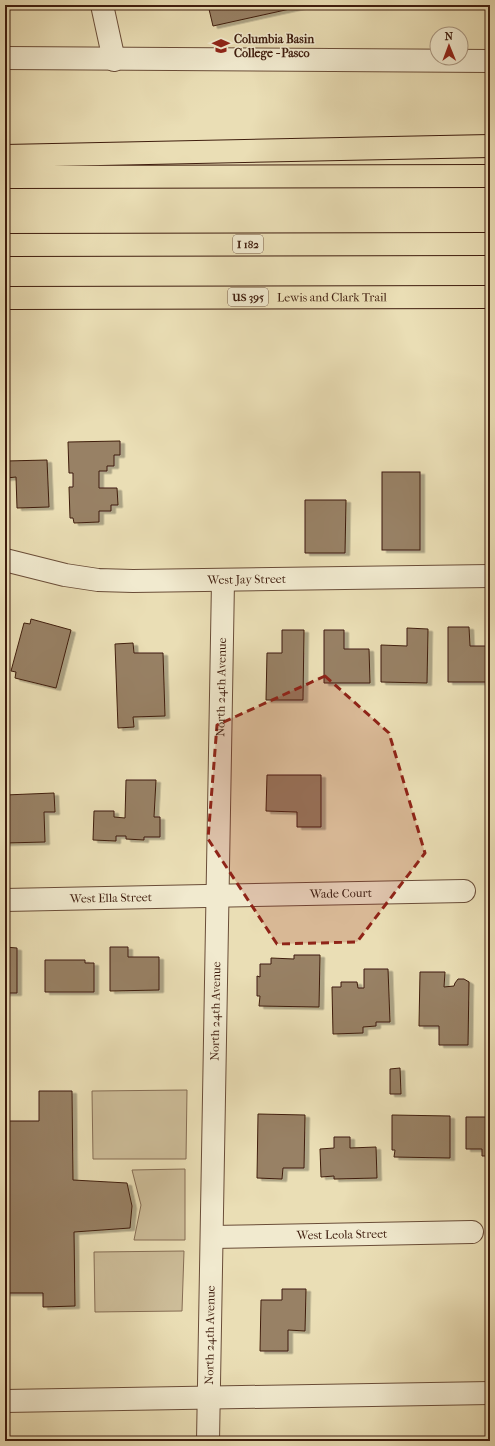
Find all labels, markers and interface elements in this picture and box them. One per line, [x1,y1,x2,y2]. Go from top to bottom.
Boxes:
north arrow [429,26,469,66]
text: N [445,30,454,43]
place label: Columbia Basin College - Pasco [234,32,315,61]
school or university icon: Columbia Basin College - Pasco [211,36,231,56]
road number: I 182 [233,235,263,253]
road number: US 395 [228,288,268,306]
street label: Lewis and Clark Trail [277,290,388,304]
street label: West Jay Street [206,572,287,587]
street label: North 24th Avenue [213,637,229,737]
street label: Wade Court [309,886,373,901]
street label: West Ella Street [69,890,153,906]
street label: North 24th Avenue [208,961,223,1061]
street label: West Leola Street [296,1227,388,1242]
street label: North 24th Avenue [202,1285,218,1385]

